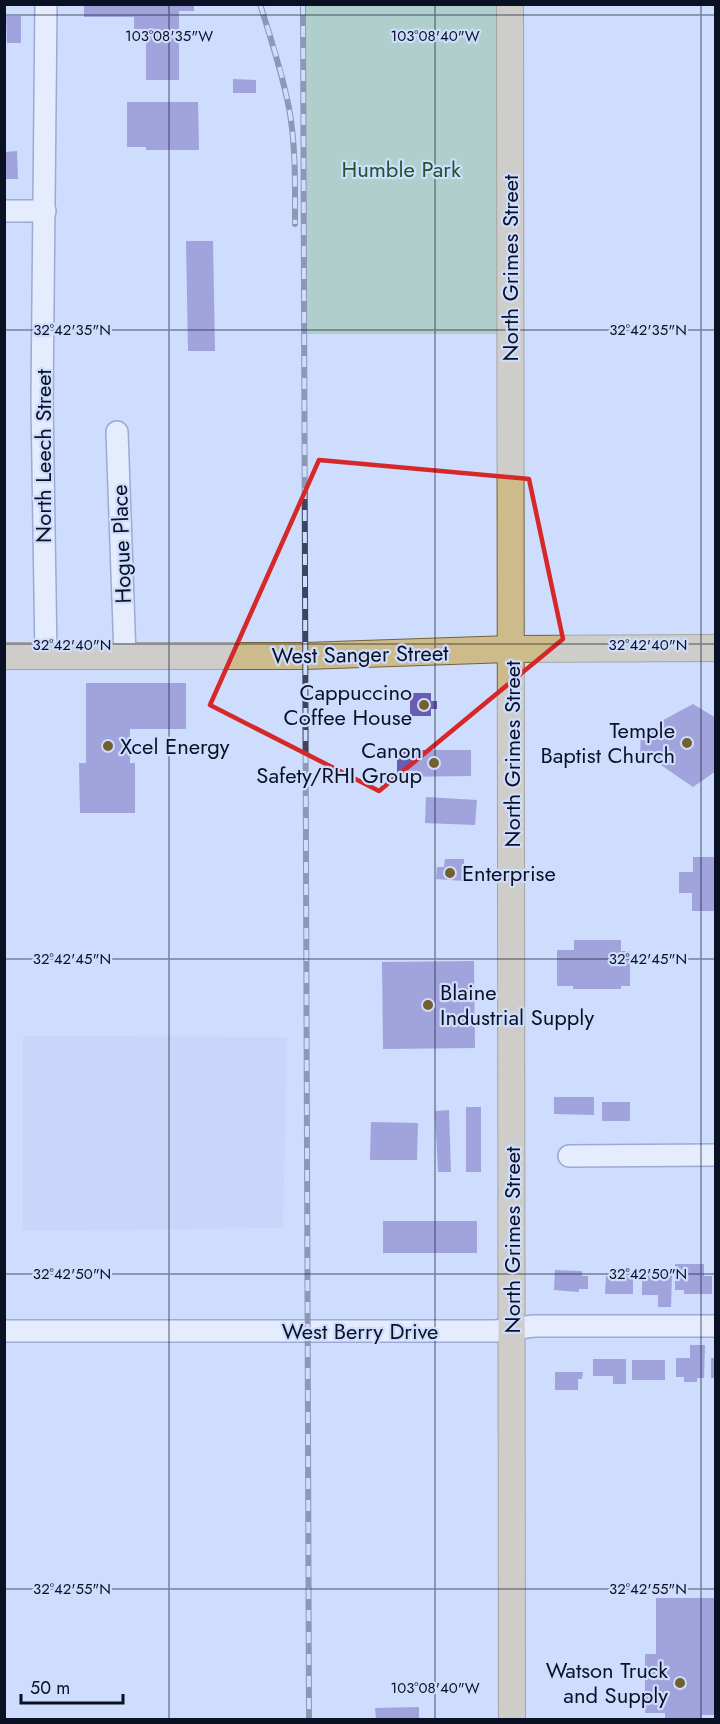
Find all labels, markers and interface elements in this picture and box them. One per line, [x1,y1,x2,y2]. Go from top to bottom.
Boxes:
text: 103°08'35"W [125,25,213,47]
text: 103°08'40"W [390,25,480,47]
park label: Humble Park [341,153,461,185]
street label: North Grimes Street [494,174,526,361]
text: 32°42'35"N [33,319,111,341]
text: 32°42'35"N [609,319,687,341]
street label: North Leech Street [27,368,59,543]
street label: Hogue Place [103,484,139,604]
text: 32°42'40"N [33,634,111,656]
text: 32°42'40"N [609,634,687,656]
street label: West Sanger Street [271,636,449,672]
street label: North Grimes Street [496,660,528,847]
place label: Cappuccino Coffee House [284,676,412,733]
marker: Cappuccino Coffee House [417,698,431,712]
place label: Temple Baptist Church [540,714,675,771]
place label: Xcel Energy [120,730,230,762]
place label: Canon Safety/RHI Group [256,734,422,791]
marker: Temple Baptist Church [680,736,694,750]
marker: Xcel Energy [101,739,115,753]
marker: Canon Safety/RHI Group [427,756,441,770]
place label: Enterprise [462,857,556,889]
marker: Enterprise [443,866,457,880]
text: 32°42'45"N [33,948,111,970]
text: 32°42'45"N [609,948,687,970]
place label: Blaine Industrial Supply [440,976,594,1033]
marker: Blaine Industrial Supply [421,998,435,1012]
street label: North Grimes Street [496,1146,528,1333]
text: 32°42'50"N [33,1263,111,1285]
text: 32°42'50"N [609,1263,687,1285]
street label: West Berry Drive [282,1315,438,1347]
text: 32°42'55"N [33,1578,111,1600]
text: 32°42'55"N [609,1578,687,1600]
place label: Watson Truck and Supply [546,1654,668,1711]
scale bar [21,1667,123,1705]
text: 50 m [30,1675,70,1701]
marker: Watson Truck and Supply [673,1676,687,1690]
text: 103°08'40"W [390,1677,480,1699]

